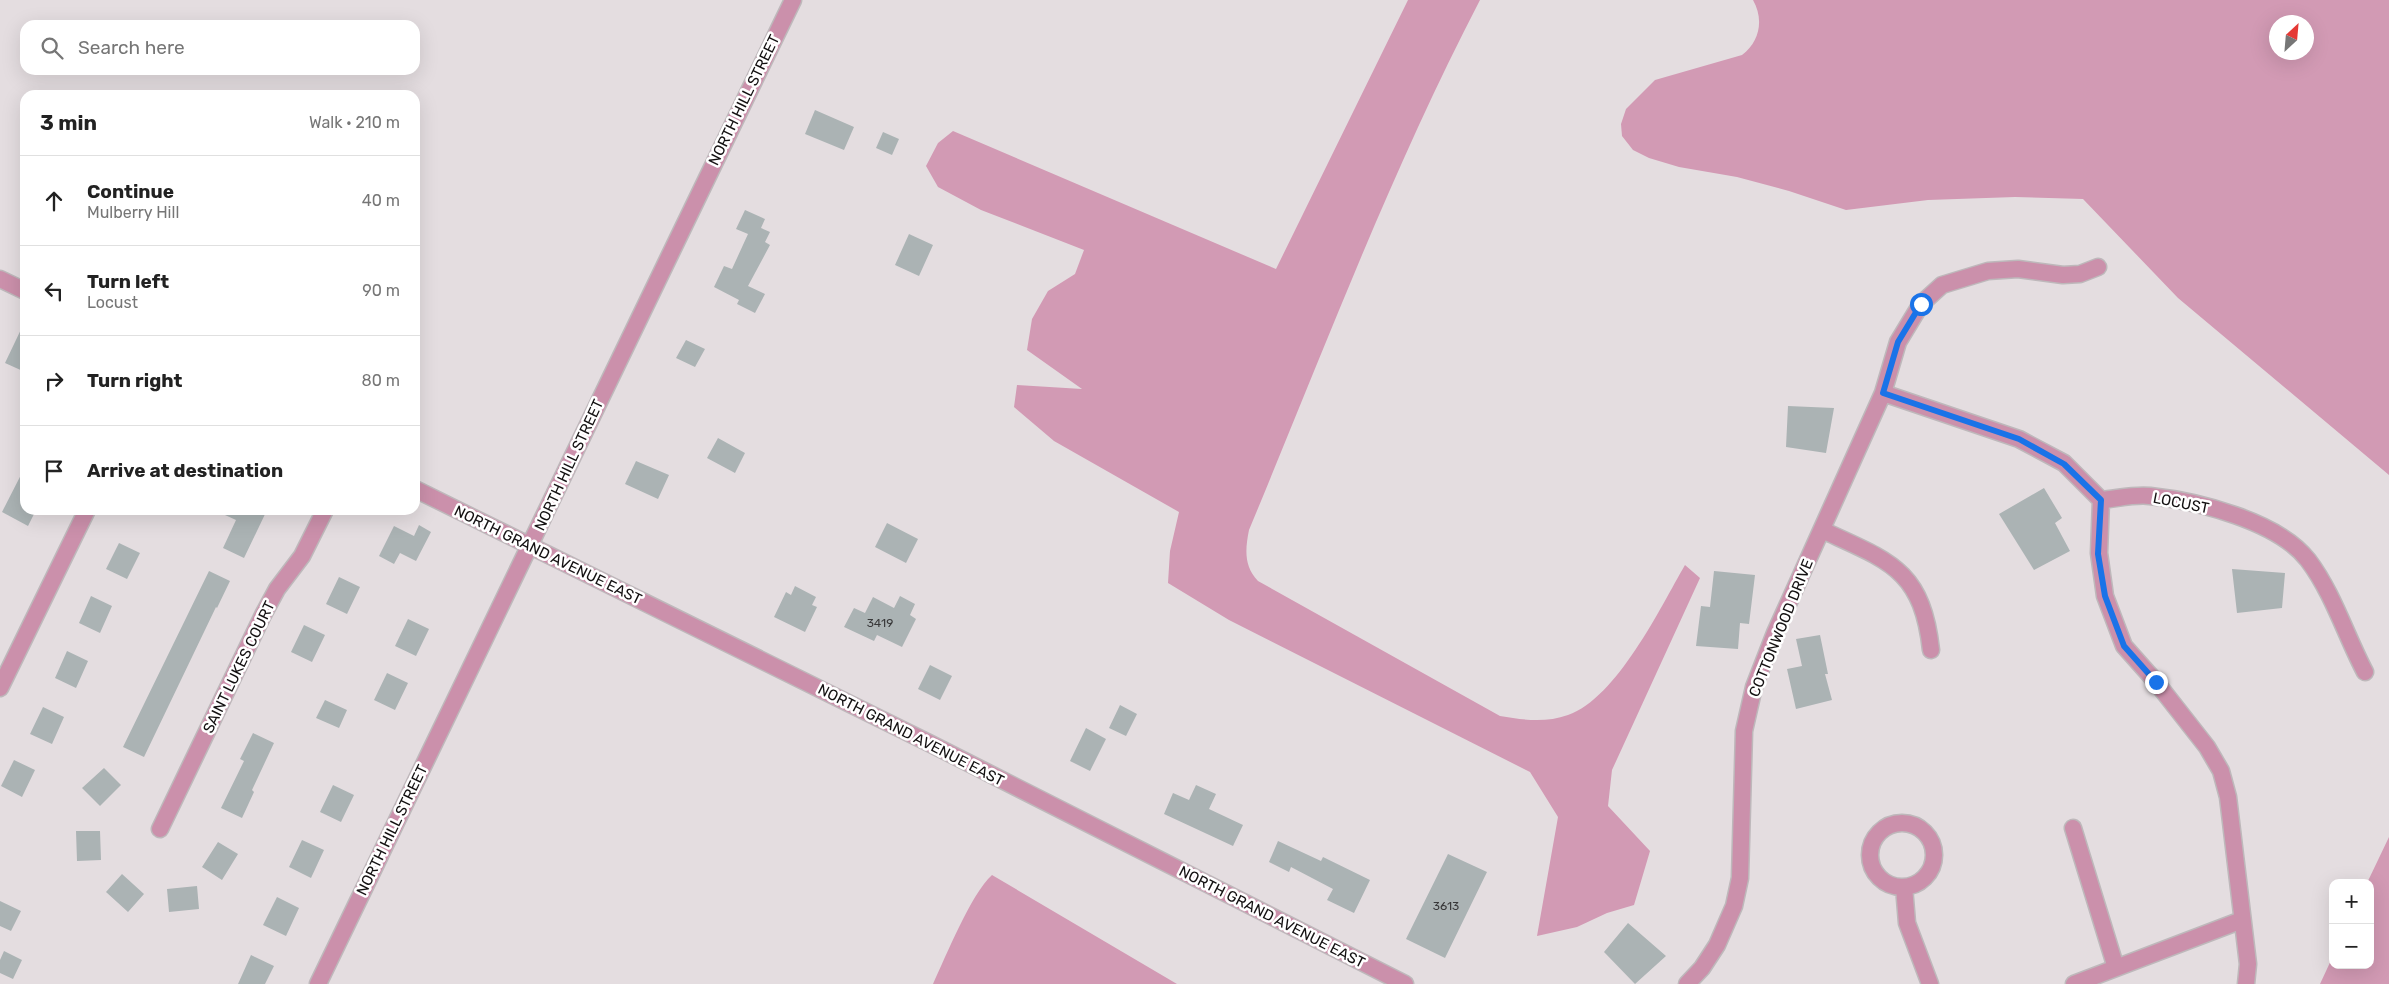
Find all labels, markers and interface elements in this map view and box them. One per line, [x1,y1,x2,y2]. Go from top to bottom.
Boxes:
north arrow [2269,15,2314,60]
search box [20,20,420,75]
street label: NORTH HILL STREET [705,32,784,168]
icon: search [38,34,66,62]
text: Search here [78,36,185,59]
text: 3 min [40,110,97,135]
text: Walk · 210 m [309,113,400,132]
text: Continue [87,180,174,203]
icon: ahead [40,187,68,215]
text: 40 m [362,191,400,210]
text: Mulberry Hill [87,203,179,222]
text: Turn left [87,270,169,293]
icon: left [40,277,68,305]
text: 90 m [362,281,400,300]
text: Locust [87,293,138,312]
route start [1910,293,1933,316]
icon: right [40,367,68,395]
text: Turn right [87,369,182,392]
text: 80 m [362,371,400,390]
street label: NORTH HILL STREET [531,396,607,534]
icon: arrive [40,457,68,485]
text: Arrive at destination [87,459,283,482]
street label: LOCUST [2151,489,2211,517]
street label: NORTH GRAND AVENUE EAST [451,502,645,608]
street label: COTTONWOOD DRIVE [1745,556,1817,700]
street label: SAINT LUKES COURT [199,598,279,736]
house number: 3419 [867,616,893,630]
route end [2145,671,2168,694]
street label: NORTH GRAND AVENUE EAST [815,680,1007,790]
street label: NORTH HILL STREET [353,762,432,898]
street label: NORTH GRAND AVENUE EAST [1176,862,1368,972]
map controls [2329,879,2374,969]
button: + [2329,879,2374,924]
house number: 3613 [1433,899,1459,913]
button: − [2329,924,2374,969]

